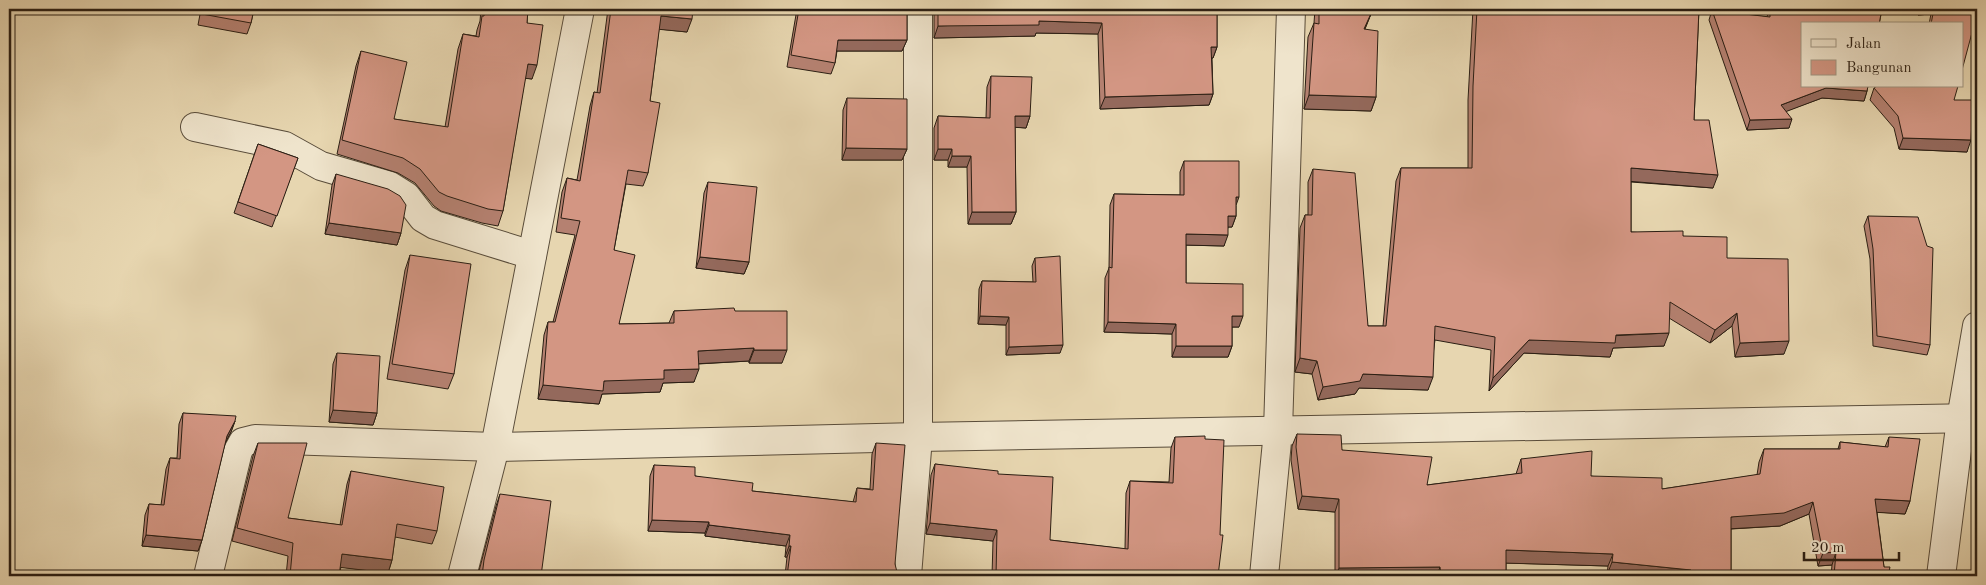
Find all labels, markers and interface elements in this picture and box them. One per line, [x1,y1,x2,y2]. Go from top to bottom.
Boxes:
legend [1801,22,1964,88]
text: Jalan [1846,37,1881,52]
text: Bangunan [1846,61,1912,76]
scale bar [1804,530,1898,562]
text: 20 m [1811,541,1845,556]

